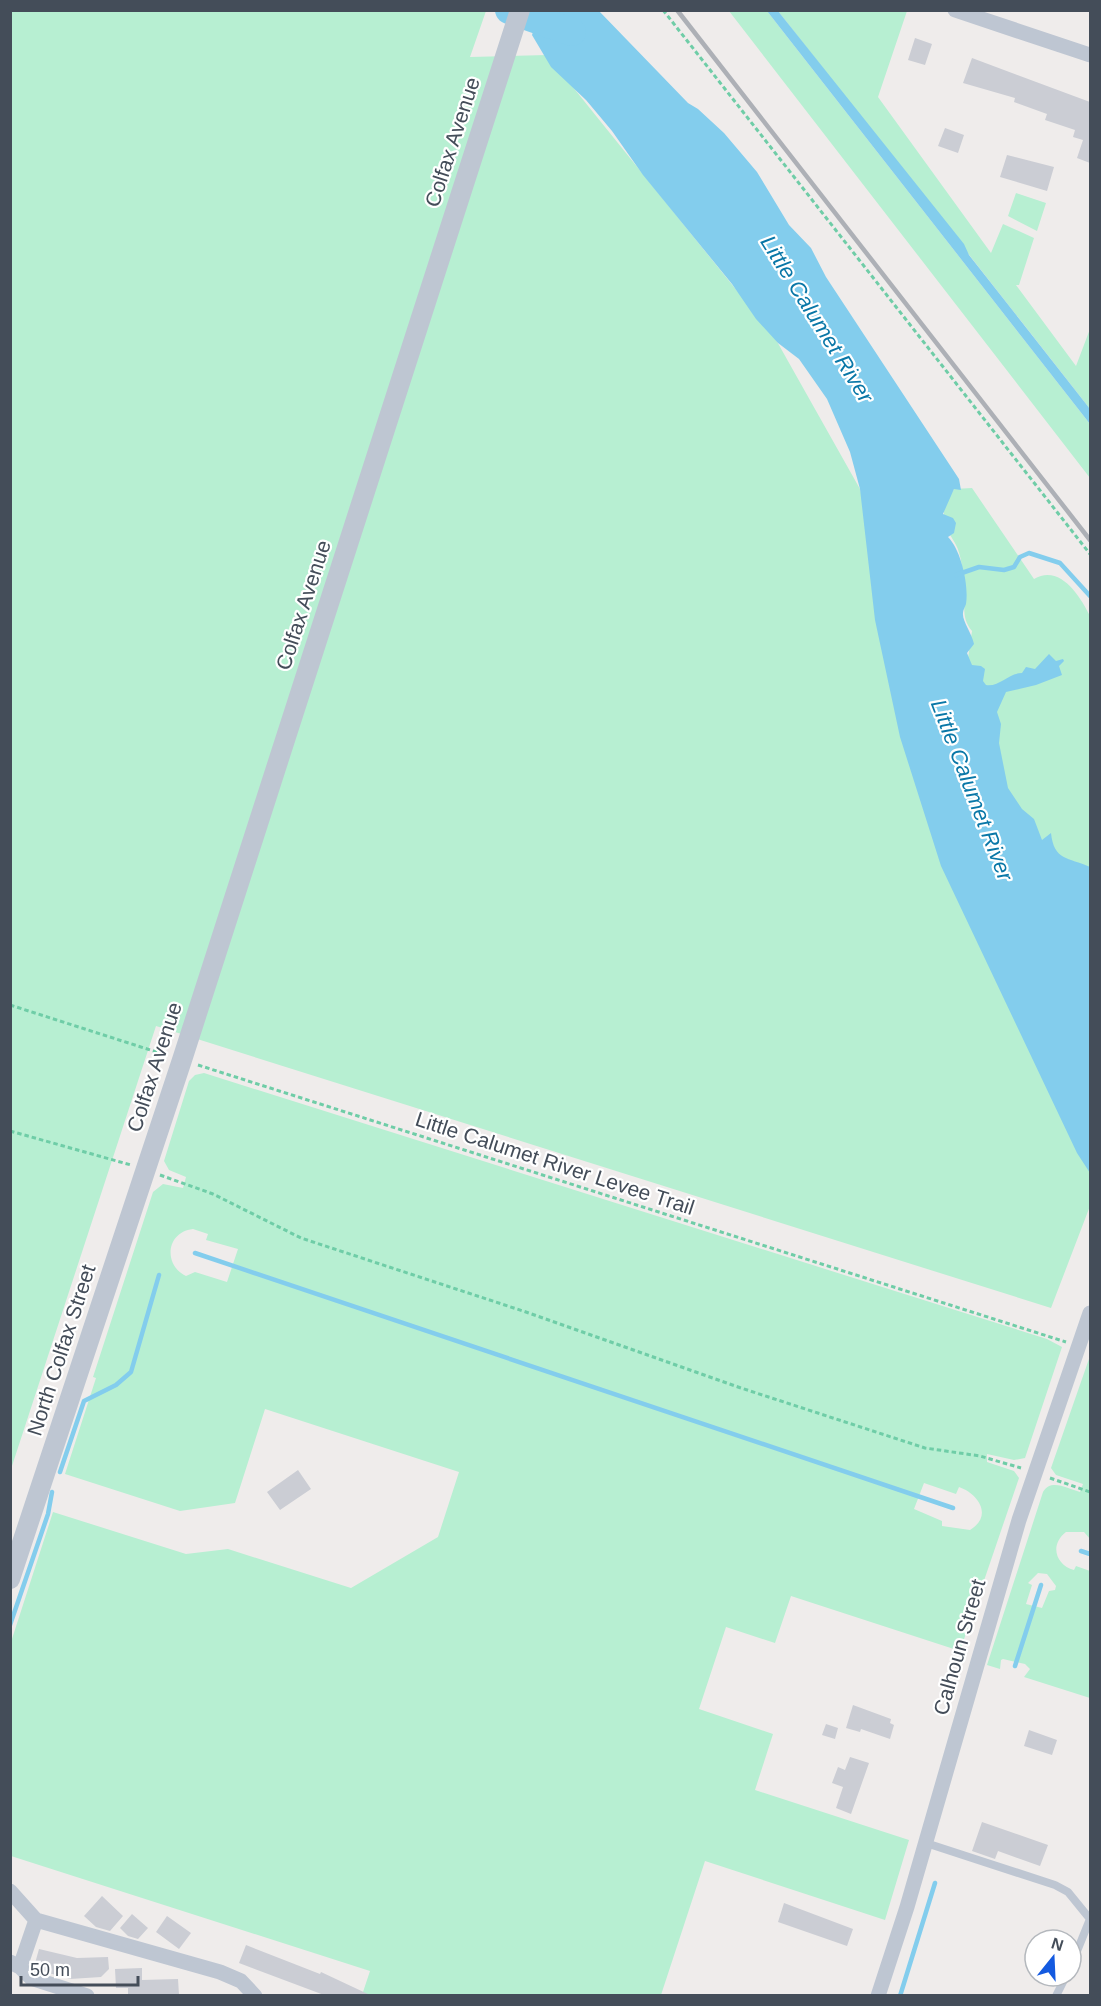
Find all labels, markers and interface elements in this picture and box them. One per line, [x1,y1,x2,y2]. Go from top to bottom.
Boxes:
street label: Colfax Avenue [420,74,484,210]
water label: Little Calumet River [756,231,879,408]
street label: Colfax Avenue [271,537,335,673]
water label: Little Calumet River [926,696,1019,886]
street label: Colfax Avenue [122,999,186,1135]
street label: Little Calumet River Levee Trail [413,1107,697,1219]
street label: North Colfax Street [22,1261,100,1438]
street label: Calhoun Street [929,1576,989,1718]
north arrow [1023,1928,1083,1988]
text: N [1049,1934,1066,1954]
scale bar [21,1949,138,1987]
text: 50 m [30,1960,70,1980]

